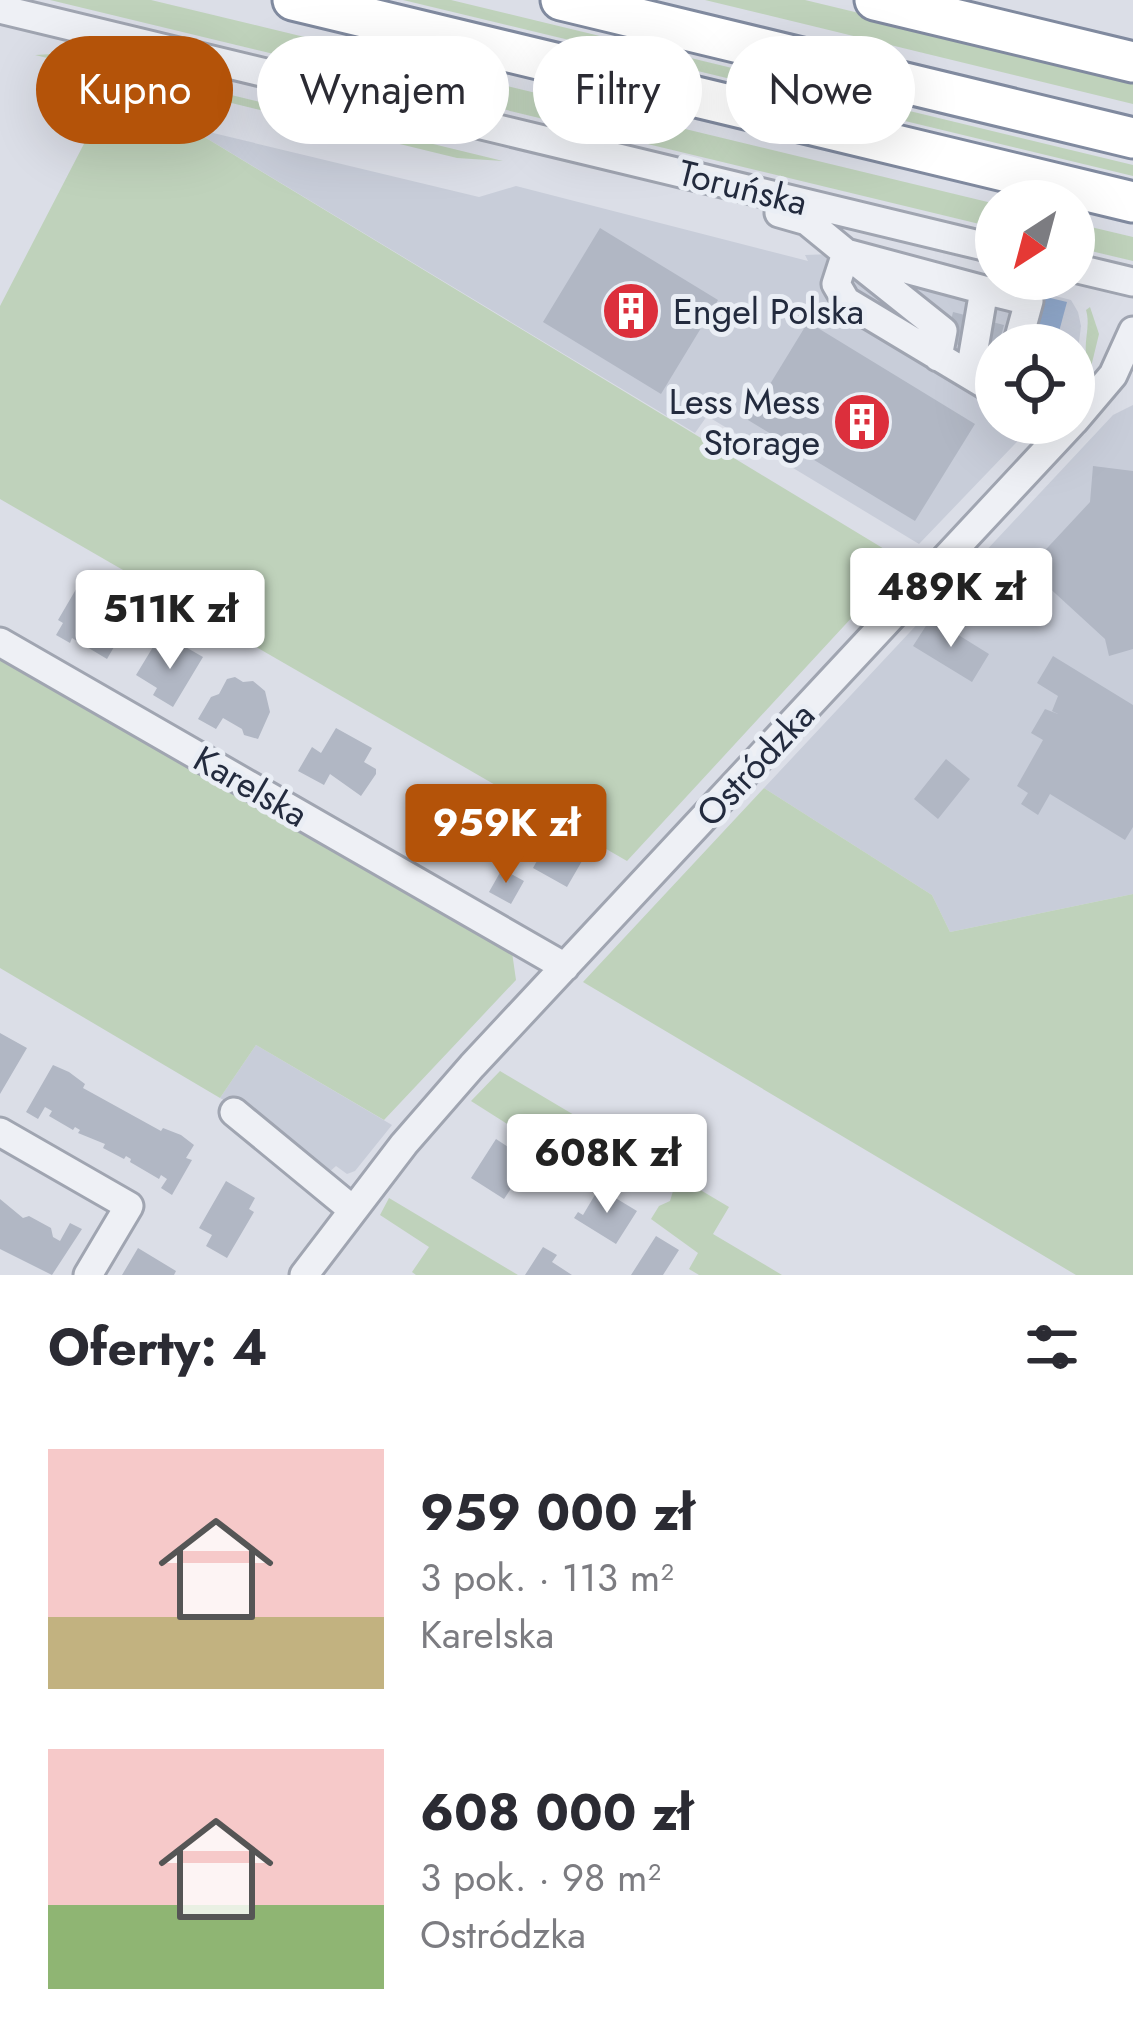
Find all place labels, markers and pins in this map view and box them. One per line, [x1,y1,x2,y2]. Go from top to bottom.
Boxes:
building icon: Engel Polska [600,280,662,342]
place label: Engel Polska [673,285,864,337]
place label: Less Mess Storage [669,375,820,468]
building icon: Less Mess Storage [831,391,893,453]
pin: 489K zł [840,548,1062,650]
pin: 511K zł [59,570,281,672]
pin: 959K zł [395,784,617,886]
pin: 608K zł [496,1114,718,1216]

